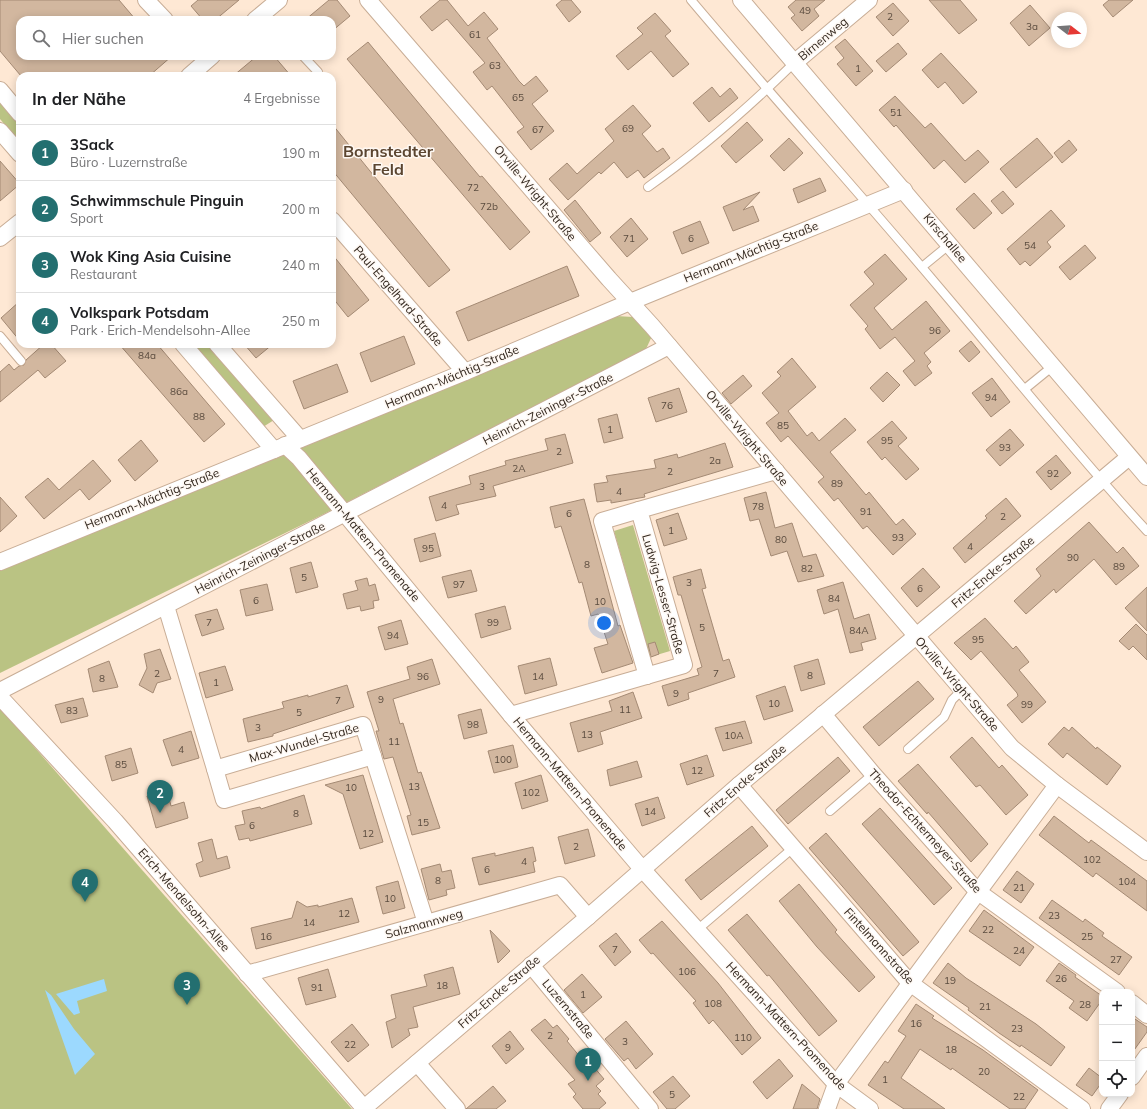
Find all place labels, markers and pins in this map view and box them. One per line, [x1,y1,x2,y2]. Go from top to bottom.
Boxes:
pin: 2 [147,780,173,813]
pin: 4 [72,869,98,902]
pin: 3 [174,972,200,1005]
pin: 1 [575,1048,601,1081]

